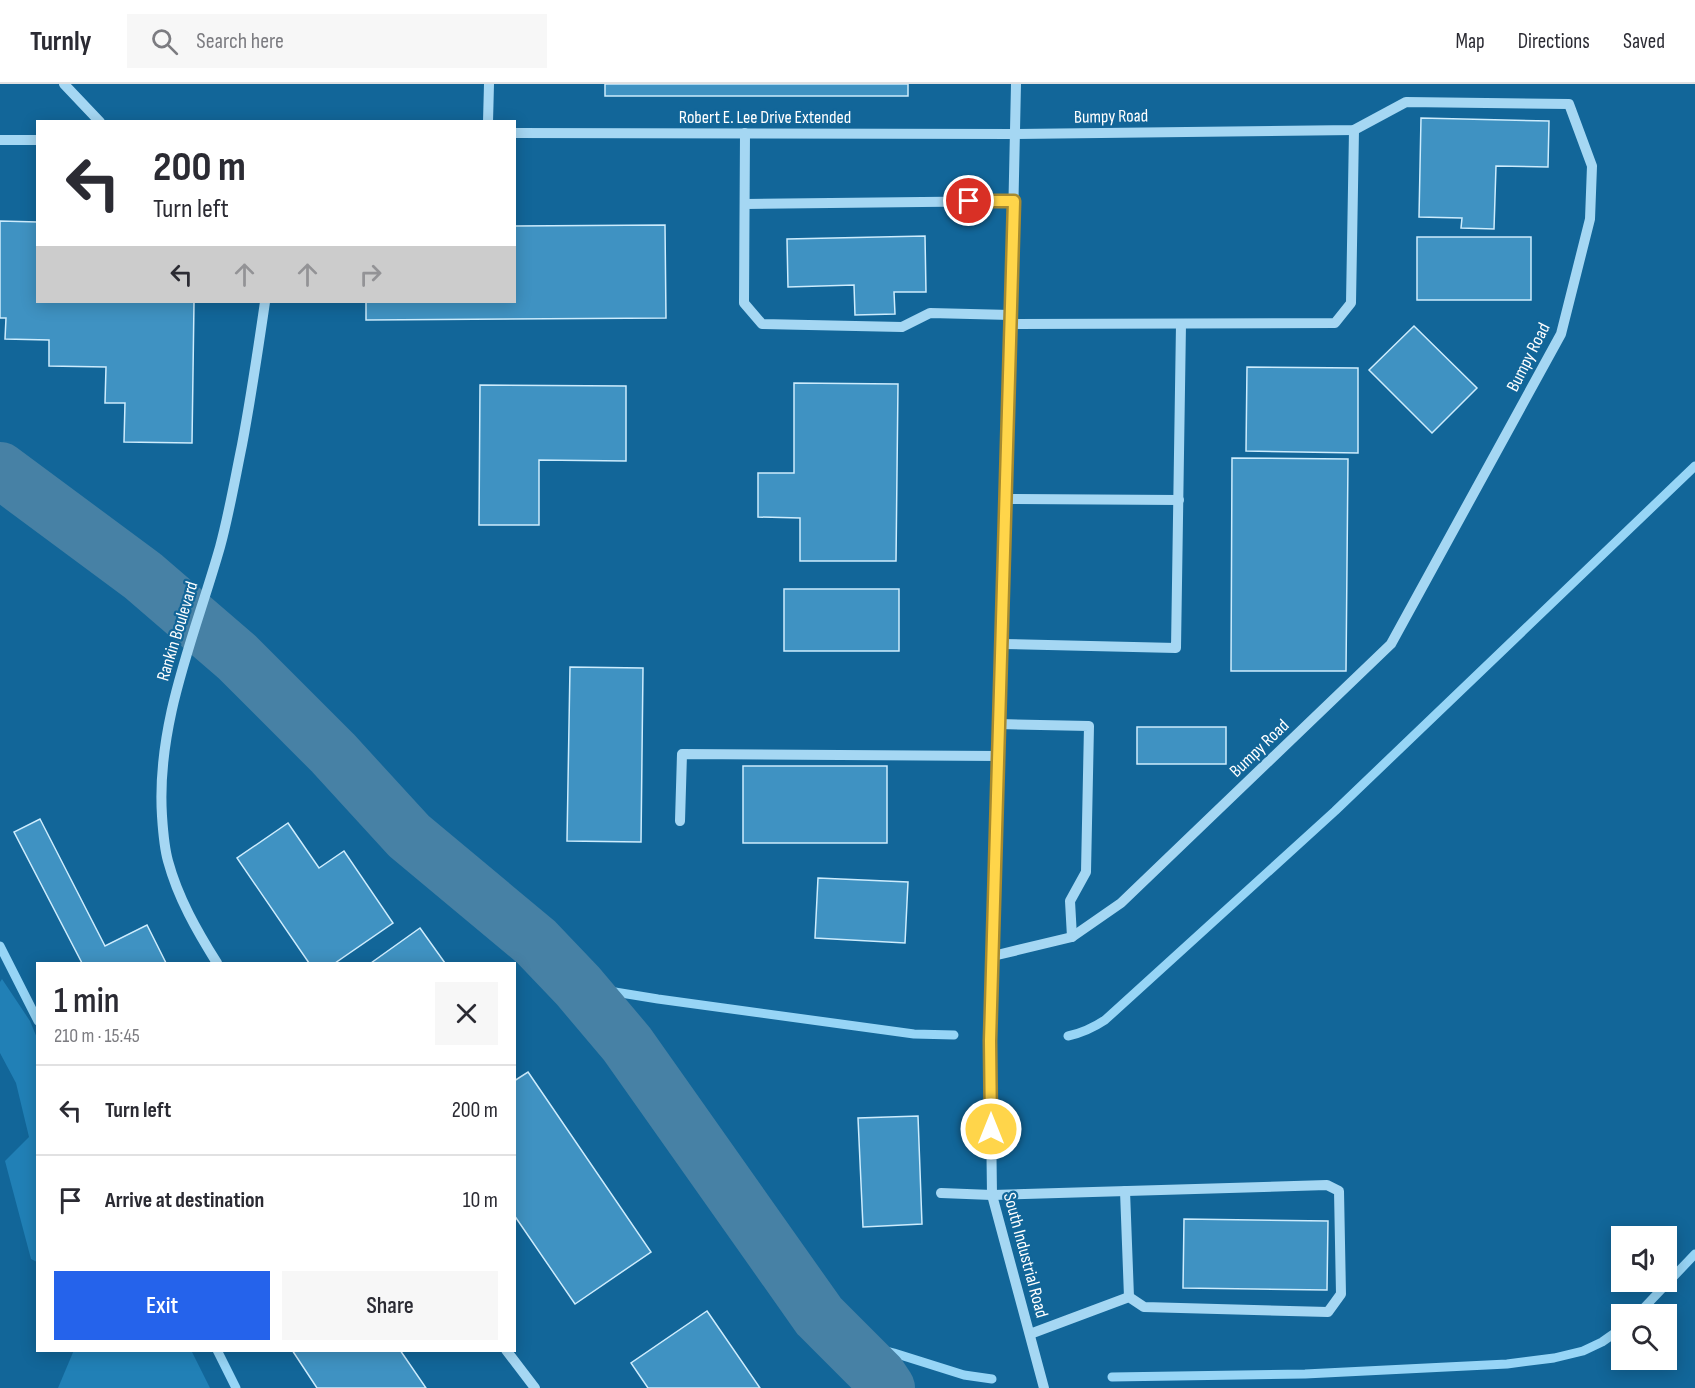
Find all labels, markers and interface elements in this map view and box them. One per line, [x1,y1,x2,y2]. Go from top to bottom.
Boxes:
search box [127,14,547,68]
text: Turnly [30,25,91,58]
icon: search [148,25,181,58]
text: Search here [196,28,284,55]
text: Map [1455,29,1485,54]
text: Directions [1518,29,1590,54]
text: Saved [1623,29,1665,54]
street label: Bumpy Road [1074,105,1148,128]
street label: Robert E. Lee Drive Extended [679,107,851,128]
text: 200 m [153,142,246,193]
icon: left [54,144,132,222]
pin [943,175,994,226]
icon: arrive [952,184,985,217]
text: Turn left [153,193,229,225]
icon: left [165,258,198,291]
icon: ahead [228,258,261,291]
icon: ahead [291,258,324,291]
icon: right [354,258,387,291]
street label: Bumpy Road [1502,319,1555,395]
street label: Rankin Boulevard [152,579,203,683]
street label: Bumpy Road [1225,715,1293,782]
text: 1 min [54,980,119,1023]
button: close [435,982,498,1045]
text: 210 m · 15:45 [54,1024,140,1048]
icon: left [54,1094,87,1127]
text: Turn left [105,1097,171,1124]
text: 200 m [452,1097,498,1124]
position arrow [959,1097,1023,1161]
icon: arrive [54,1184,87,1217]
text: Arrive at destination [105,1187,264,1214]
text: 10 m [463,1187,498,1214]
street label: South Industrial Road [999,1190,1052,1320]
map controls [1611,1226,1677,1370]
button: sound [1611,1226,1677,1292]
button: Exit [54,1271,270,1340]
button: Share [282,1271,498,1340]
button: search [1611,1304,1677,1370]

